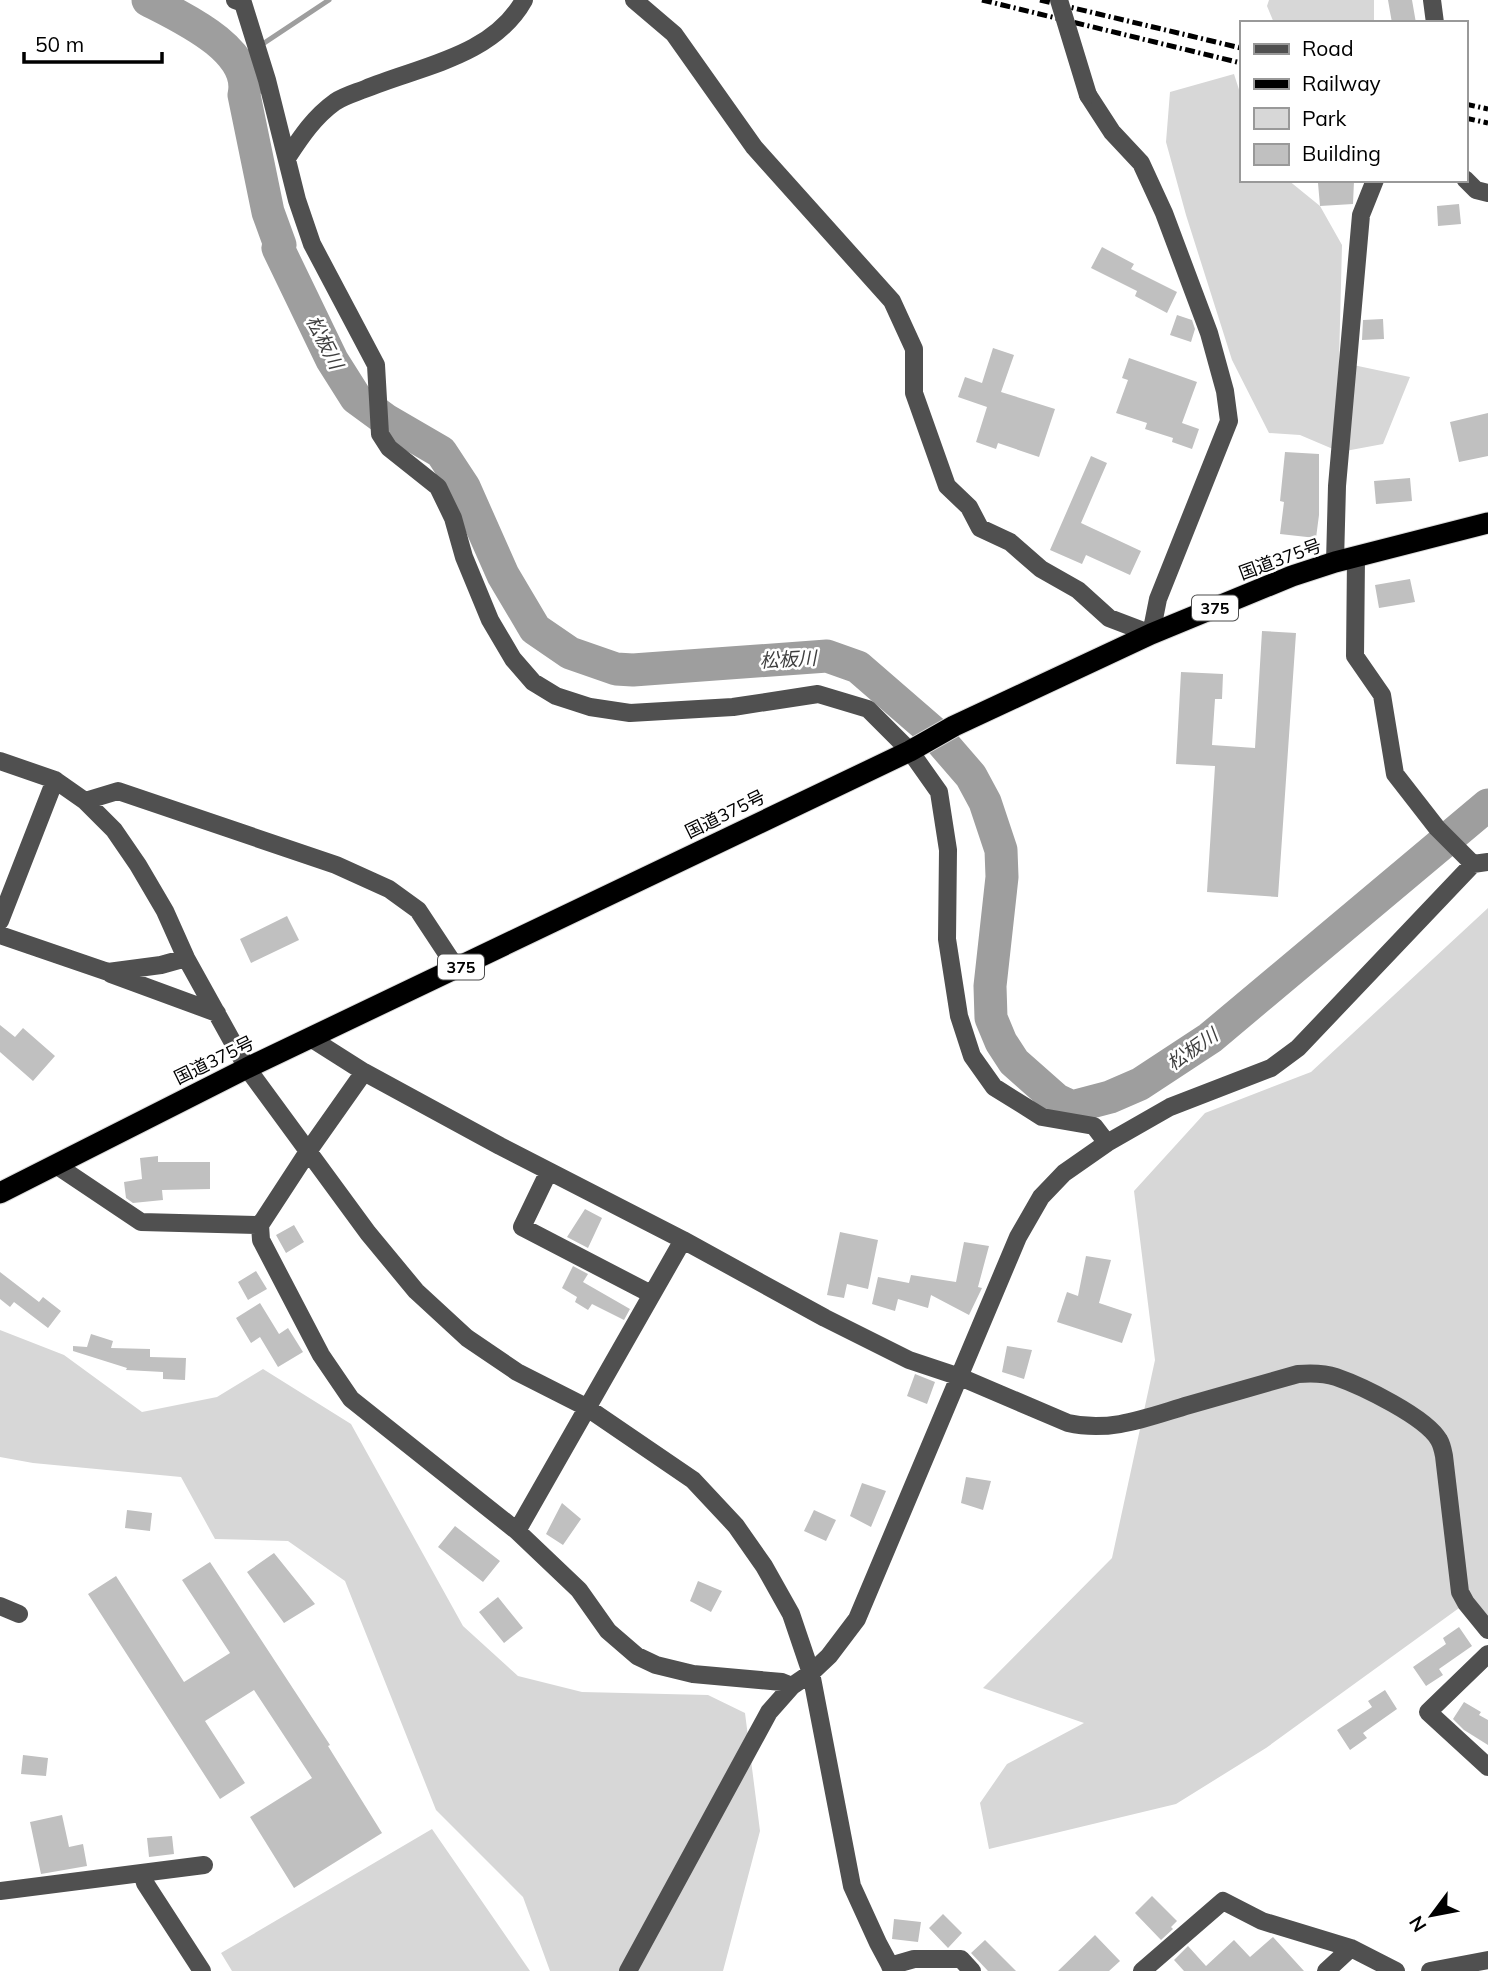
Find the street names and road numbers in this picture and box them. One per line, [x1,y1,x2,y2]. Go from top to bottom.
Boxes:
street label: 国道375号 [1235,533,1325,585]
road number: 375 [1192,596,1238,621]
street label: 国道375号 [681,785,769,843]
road number: 375 [438,954,484,979]
street label: 国道375号 [170,1031,258,1089]

